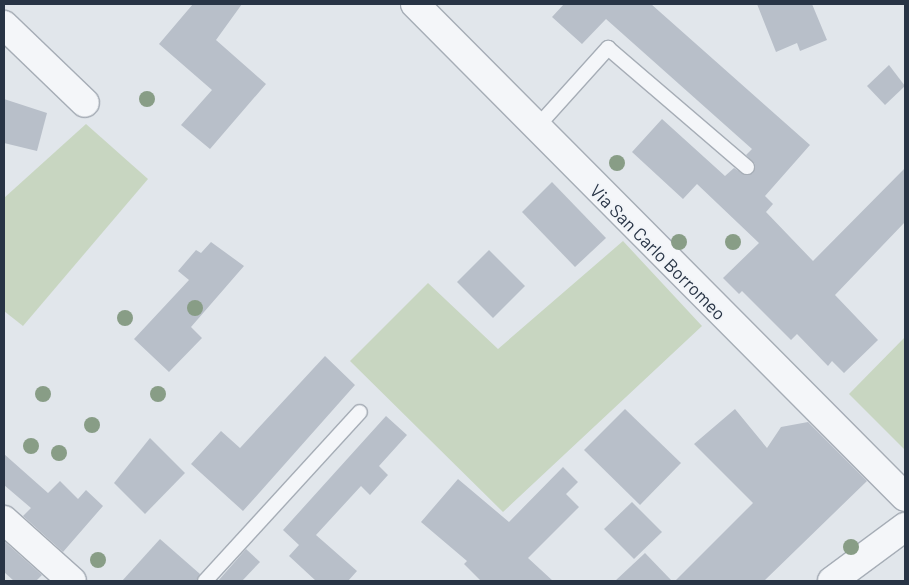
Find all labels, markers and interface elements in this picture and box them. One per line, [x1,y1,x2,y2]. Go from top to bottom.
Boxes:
street label: Via San Carlo Borromeo [586,180,730,324]

